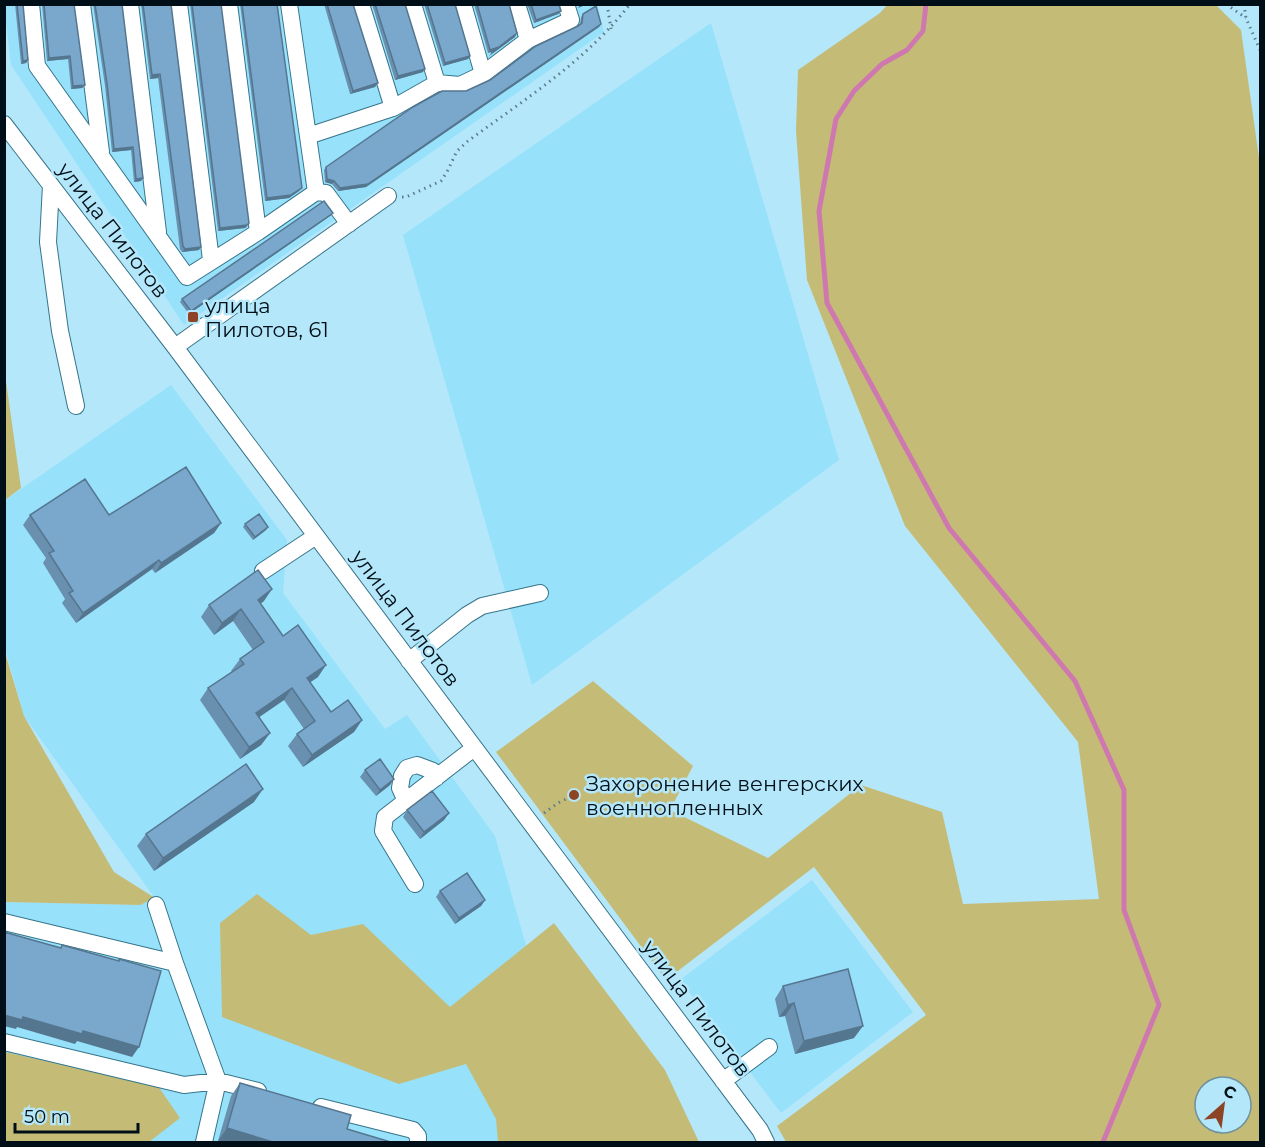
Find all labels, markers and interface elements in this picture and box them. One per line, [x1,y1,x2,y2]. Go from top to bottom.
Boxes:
street label: улица Пилотов [52,157,174,303]
place label: улица Пилотов, 61 [204,293,329,342]
marker: улица Пилотов, 61 [186,310,200,324]
street label: улица Пилотов [346,544,466,691]
place label: Захоронение венгерских военнопленных [586,771,864,820]
marker: Захоронение венгерских военнопленных [567,788,581,802]
street label: улица Пилотов [637,934,757,1081]
north arrow [1193,1075,1253,1135]
text: С [1220,1081,1240,1103]
scale bar [15,1096,138,1134]
text: 50 m [24,1106,70,1128]

